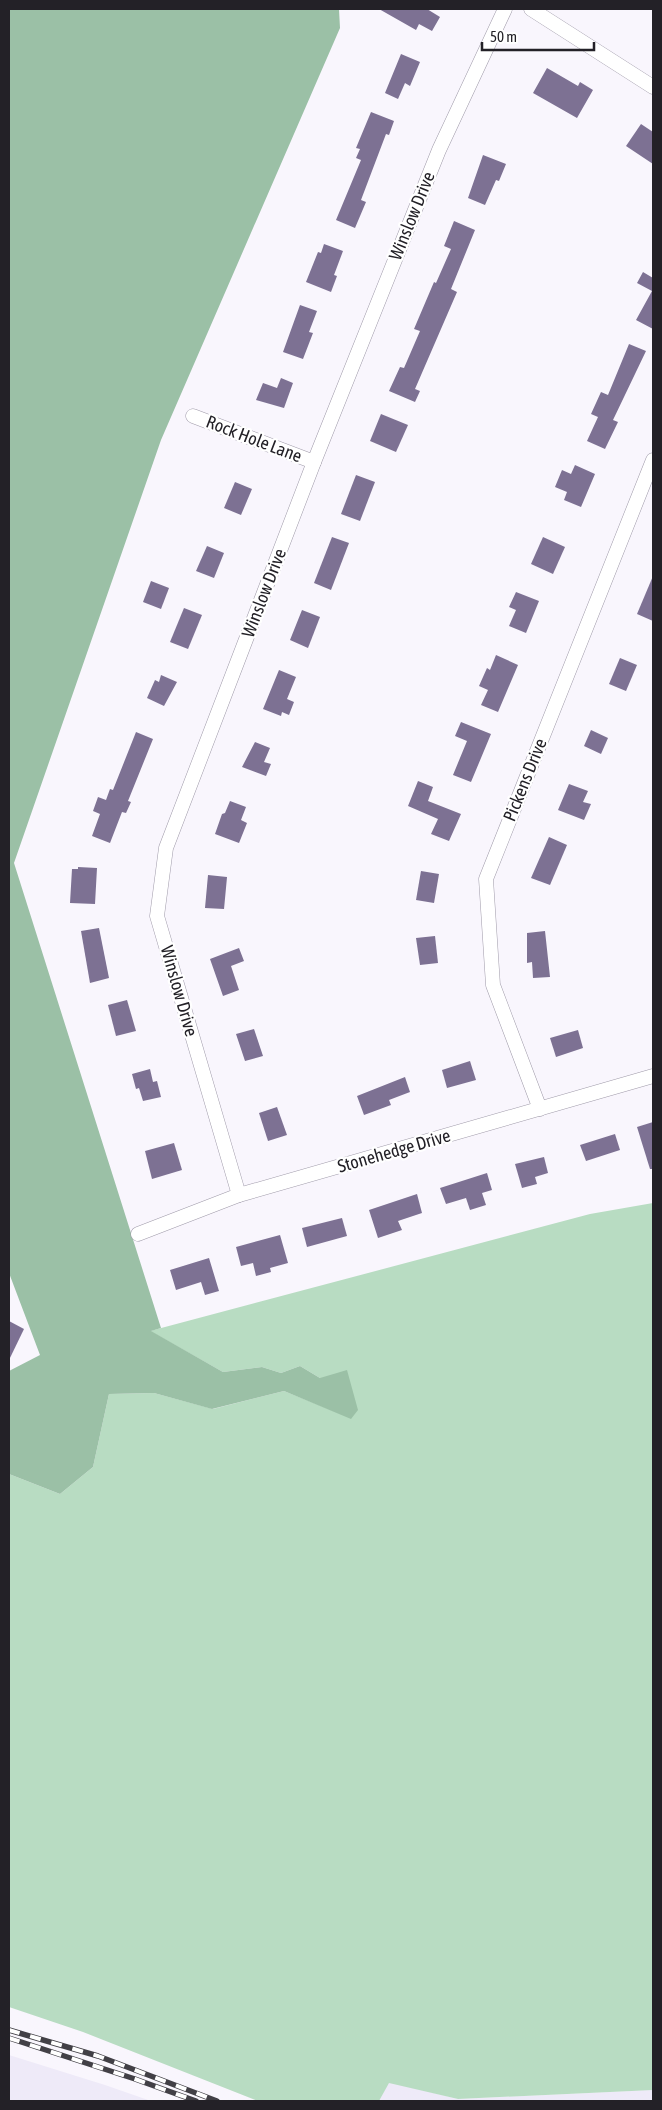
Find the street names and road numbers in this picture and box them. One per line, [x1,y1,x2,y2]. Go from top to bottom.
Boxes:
street label: Winslow Drive [384,169,439,263]
street label: Rock Hole Lane [203,411,305,466]
street label: Winslow Drive [237,546,290,640]
street label: Pickens Drive [498,735,551,824]
street label: Winslow Drive [157,943,202,1039]
street label: Stonehedge Drive [335,1124,453,1177]

